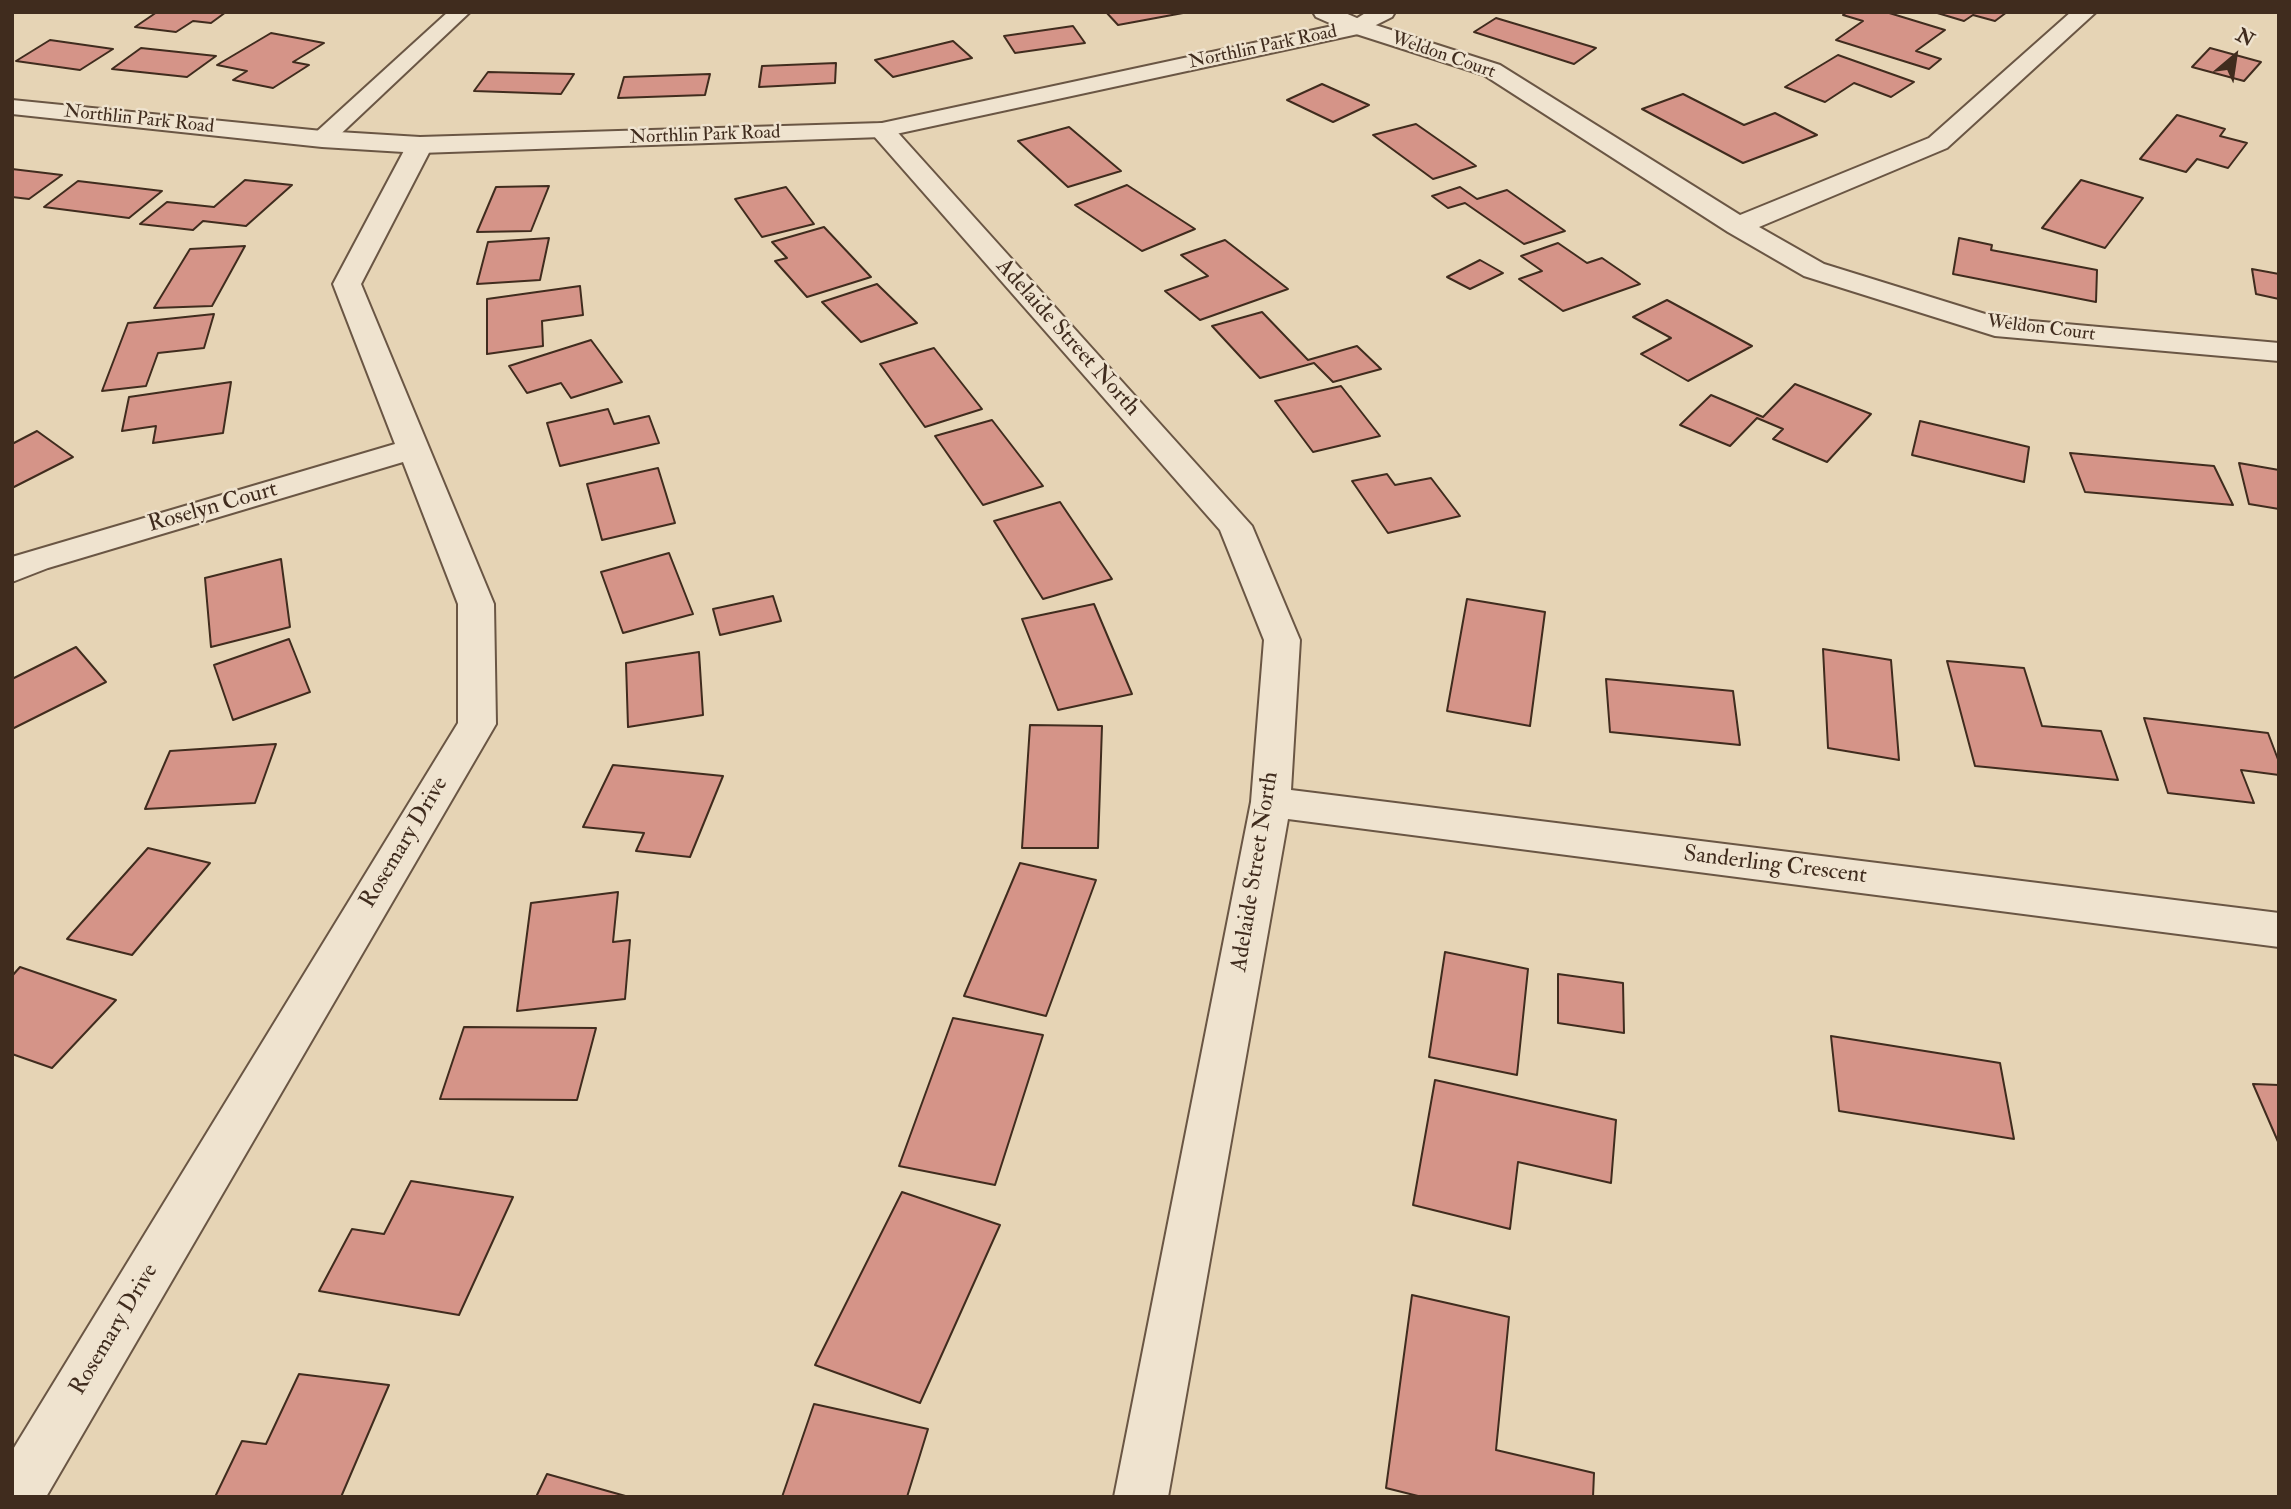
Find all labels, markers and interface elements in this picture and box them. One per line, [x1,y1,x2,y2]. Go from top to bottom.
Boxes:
street label: Northlin Park Road [1187,21,1339,75]
north arrow [2200,21,2270,91]
text: N [2232,23,2258,52]
street label: Weldon Court [1388,28,1498,84]
street label: Northlin Park Road [63,101,215,139]
street label: Northlin Park Road [629,122,781,150]
street label: Adelaide Street North [989,254,1145,422]
street label: Weldon Court [1986,311,2096,347]
street label: Roselyn Court [145,476,281,540]
street label: Adelaide Street North [1227,770,1285,974]
street label: Rosemary Drive [355,772,455,914]
street label: Sanderling Crescent [1682,841,1868,891]
street label: Rosemary Drive [65,1259,165,1401]

